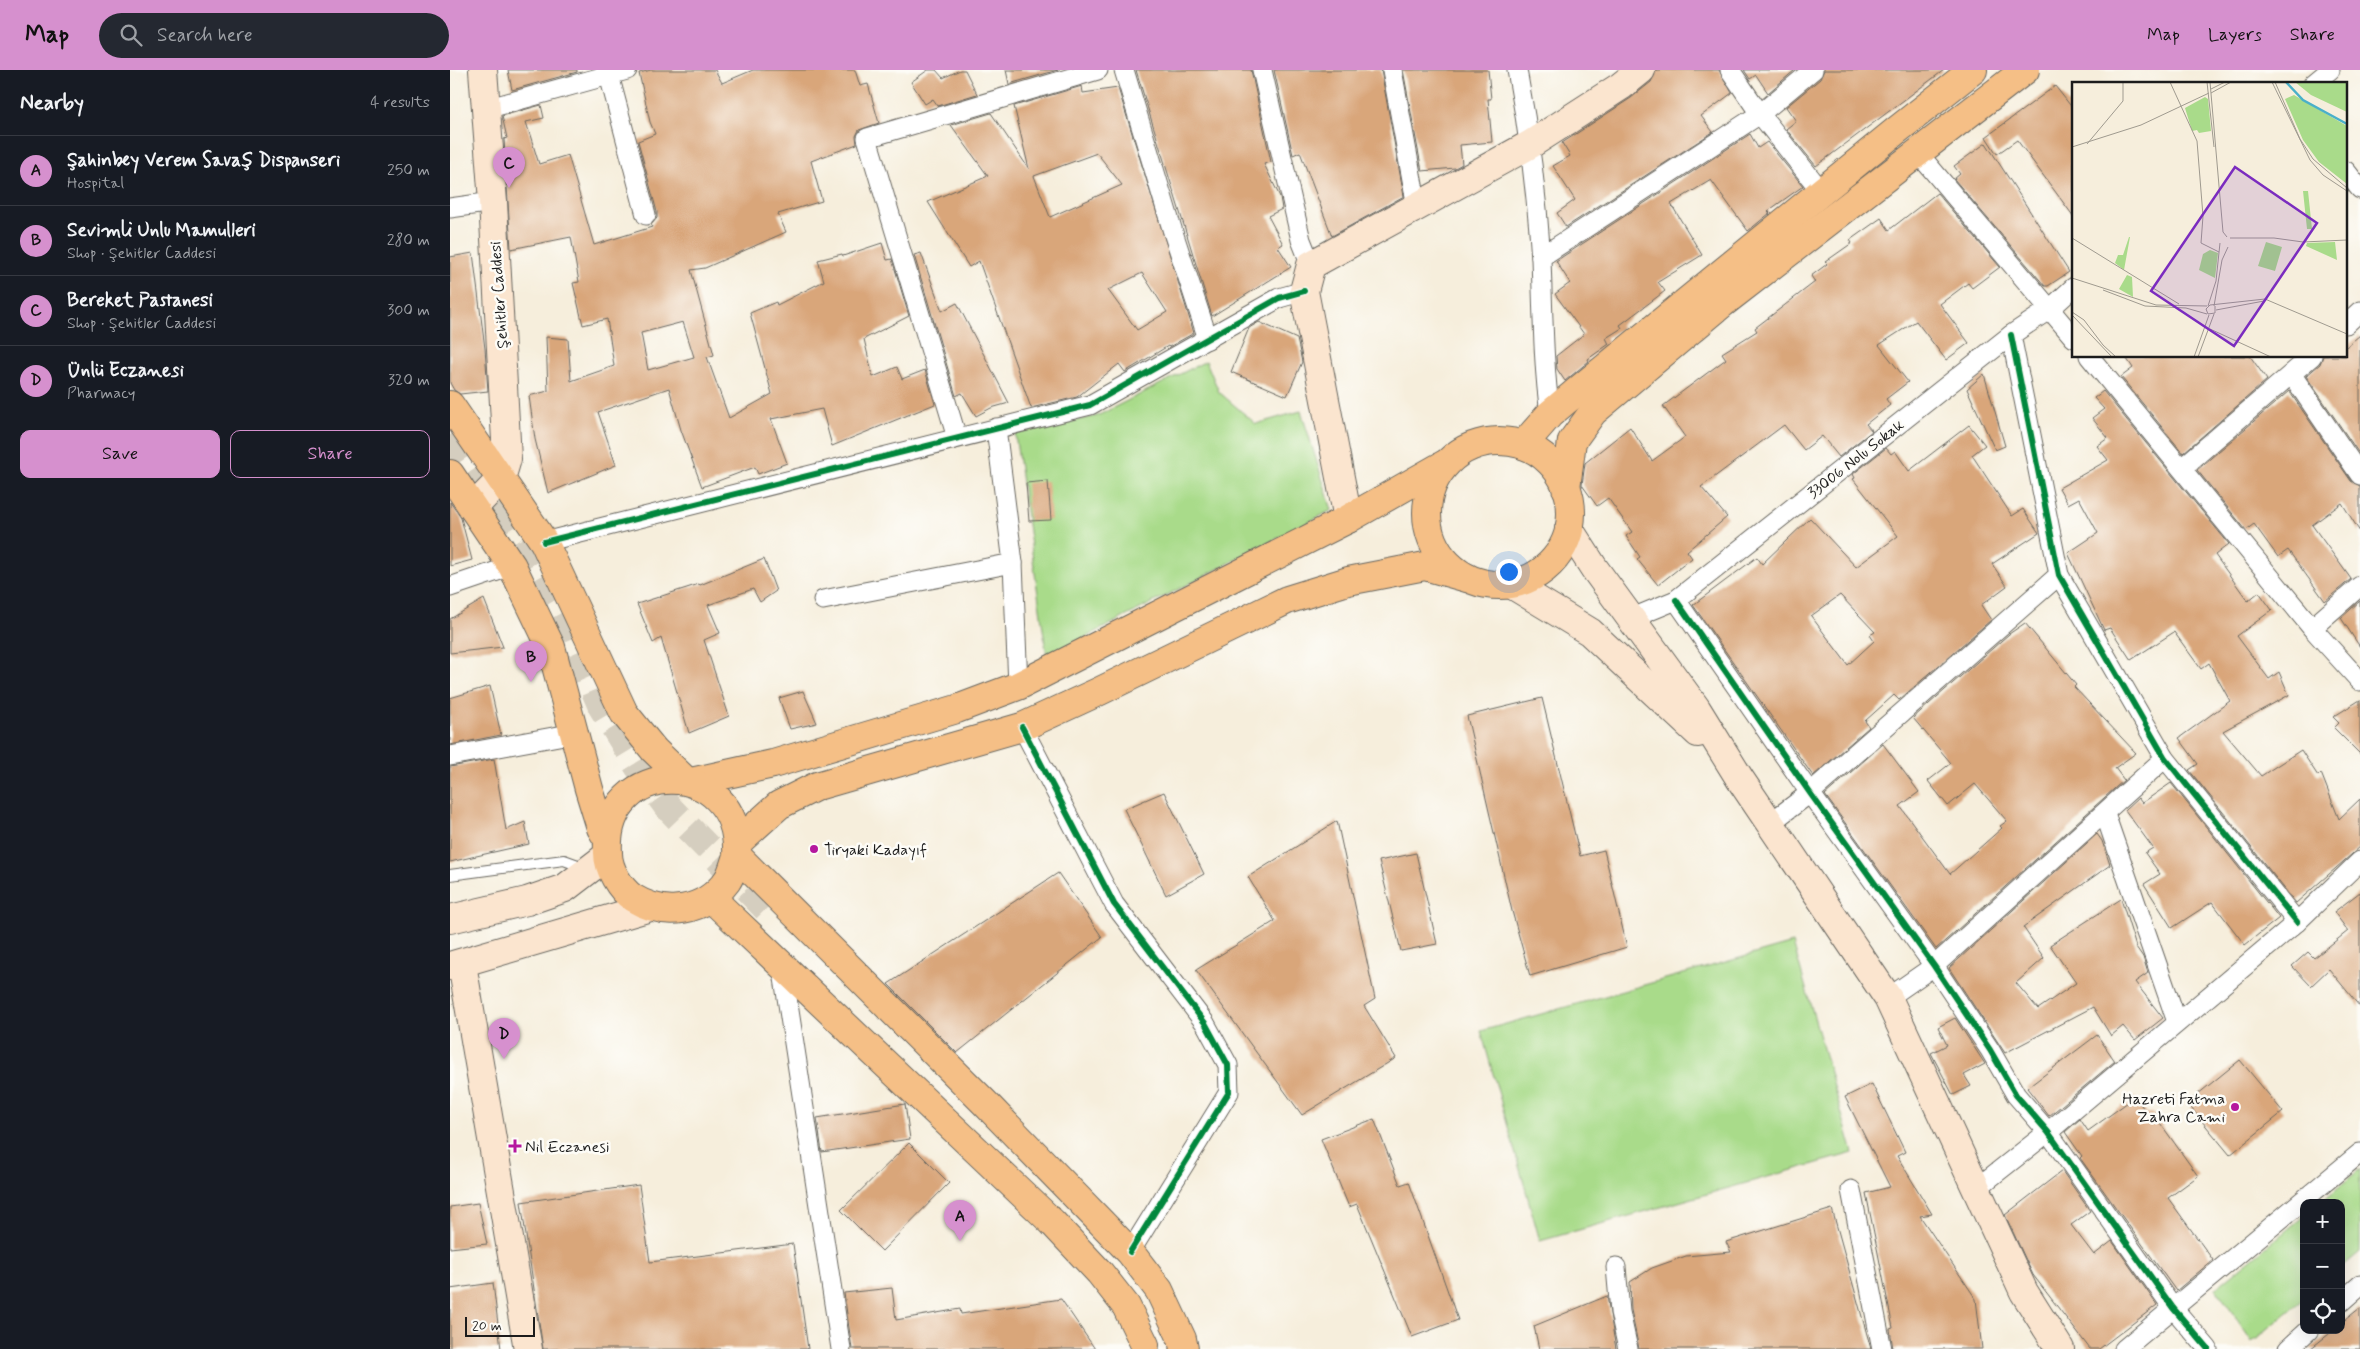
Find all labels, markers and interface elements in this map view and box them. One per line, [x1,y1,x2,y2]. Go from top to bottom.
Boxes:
search box [99,13,449,58]
text: Map [25,20,69,51]
icon: search [117,21,145,49]
text: Search here [157,23,253,48]
text: Map [2147,23,2180,47]
text: Layers [2208,23,2262,47]
text: Share [2290,23,2335,47]
inset map [2072,82,2348,358]
text: Nearby [20,89,84,117]
text: 4 results [370,92,430,113]
pin: C [493,147,525,188]
text: Şahinbey Verem Savaş Dispanseri [67,148,340,173]
text: A [31,160,41,181]
text: 250 m [387,160,430,181]
text: Hospital [67,173,124,194]
text: Sevimli Unlu Mamulleri [67,218,256,243]
text: B [31,230,41,251]
text: 280 m [387,230,430,251]
street label: Şehitler Caddesi [485,240,514,349]
text: Shop · Şehitler Caddesi [67,243,216,264]
text: Bereket Pastanesi [67,288,213,313]
text: C [30,300,42,321]
text: 300 m [387,300,430,321]
text: Shop · Şehitler Caddesi [67,313,216,334]
text: Ünlü Eczanesi [67,358,184,383]
text: D [30,370,42,391]
text: 320 m [388,370,430,391]
text: Pharmacy [67,383,135,404]
street label: 33006 Nolu Sokak [1803,415,1909,504]
button: Save [20,430,220,478]
button: Share [230,430,430,478]
your location [1496,559,1522,585]
pin: B [515,641,547,682]
place label: Tiryaki Kadayıf [824,840,927,861]
marker: Tiryaki Kadayıf [808,843,820,855]
pin: D [488,1018,520,1059]
place label: Hazreti Fatma Zahra Cami [2122,1089,2225,1128]
marker: Hazreti Fatma Zahra Cami [2229,1101,2241,1113]
place label: Nil Eczanesi [525,1137,609,1158]
marker: Nil Eczanesi [509,1140,521,1152]
map controls [2300,1199,2345,1334]
button: + [2300,1199,2345,1244]
pin: A [944,1200,976,1241]
button: − [2300,1244,2345,1289]
button: locate [2300,1289,2345,1334]
scale bar [465,1314,535,1337]
text: 20 m [472,1317,502,1335]

